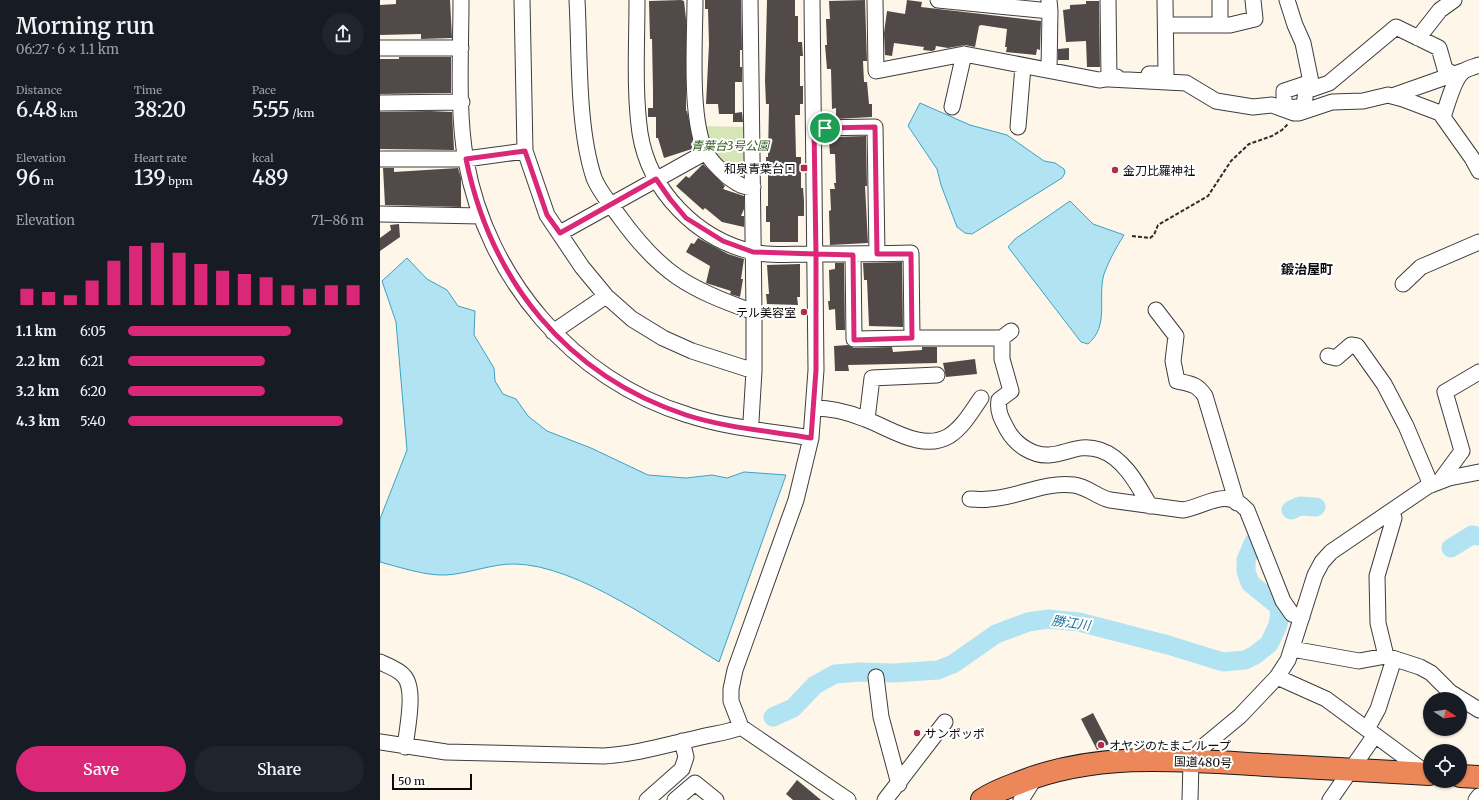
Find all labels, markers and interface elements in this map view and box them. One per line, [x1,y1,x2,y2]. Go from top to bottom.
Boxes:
text: Morning run [16,12,155,40]
button: share [322,13,364,55]
text: 06:27 · 6 × 1.1 km [16,41,119,58]
text: Distance [16,83,62,97]
text: Time [134,83,162,97]
text: Pace [252,83,276,97]
text: 6.48 [16,97,57,122]
text: 38:20 [134,97,186,122]
text: 5:55 [252,97,290,122]
text: km [57,106,78,120]
text: /km [290,106,315,120]
pin [808,111,842,145]
icon: arrive [814,117,836,139]
park label: 青葉台3号公園 [691,138,771,153]
text: Elevation [16,151,66,165]
text: Heart rate [134,151,187,165]
text: kcal [252,151,274,165]
place label: 和泉青葉台口 [724,161,796,176]
marker: 和泉青葉台口 [799,163,809,173]
place label: 金刀比羅神社 [1123,163,1195,178]
text: 96 [16,165,40,190]
text: 139 [134,165,166,190]
text: 489 [252,165,288,190]
marker: 金刀比羅神社 [1110,165,1120,175]
text: m [40,174,54,188]
text: bpm [166,174,193,188]
text: Elevation [16,212,75,229]
text: 71–86 m [311,212,364,229]
district label: 鍛治屋町 [1280,261,1333,278]
place label: テル美容室 [736,305,796,320]
marker: テル美容室 [799,307,809,317]
text: 1.1 km [16,323,56,340]
text: 6:05 [80,323,106,340]
text: 2.2 km [16,353,60,370]
text: 6:21 [80,353,104,370]
text: 3.2 km [16,383,59,400]
text: 6:20 [80,383,106,400]
text: 4.3 km [16,413,60,430]
text: 5:40 [80,413,106,430]
water label: 勝江川 [1050,612,1093,634]
north arrow [1423,692,1467,736]
map controls [1423,692,1467,788]
place label: サンポッポ [925,726,985,741]
marker: サンポッポ [912,728,922,738]
place label: オヤジのたまご ループ [1109,738,1231,753]
marker: オヤジのたまご ループ [1096,740,1106,750]
button: locate [1423,744,1467,788]
button: Save [16,746,186,792]
button: Share [194,746,364,792]
street label: 国道480号 [1174,753,1232,771]
scale bar [392,772,472,791]
text: 50 m [398,774,425,788]

